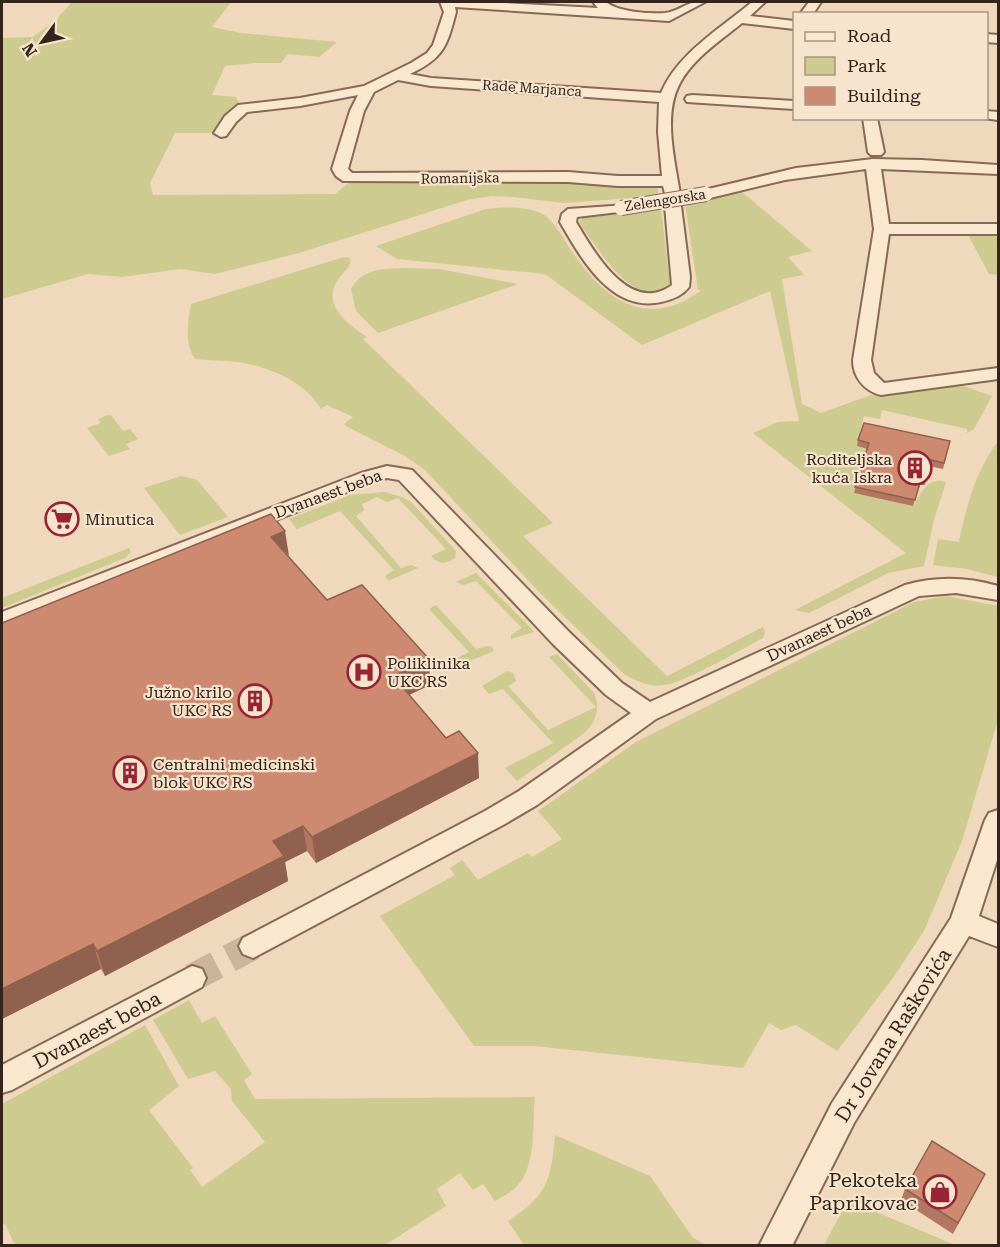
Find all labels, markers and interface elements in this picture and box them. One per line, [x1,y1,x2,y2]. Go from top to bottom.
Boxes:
north arrow [12,12,72,72]
legend [793,12,988,120]
text: Road [847,25,892,46]
text: N [19,40,41,60]
text: Park [847,55,887,76]
street label: Rade Marjanca [482,77,583,99]
text: Building [847,85,921,106]
street label: Romanijska [420,169,500,187]
street label: Zelengorska [623,186,707,214]
place label: Roditeljska kuća Iskra [806,450,892,487]
building icon: Roditeljska kuća Iskra [897,450,933,486]
street label: Dvanaest beba [272,466,385,522]
supermarket icon: Minutica [44,501,80,537]
place label: Minutica [85,510,155,529]
street label: Dvanaest beba [764,600,875,666]
hospital icon: Poliklinika UKC RS [346,654,382,690]
place label: Poliklinika UKC RS [387,654,471,691]
place label: Južno krilo UKC RS [145,683,232,720]
building icon: Južno krilo UKC RS [237,683,273,719]
building icon: Centralni medicinski blok UKC RS [112,755,148,791]
place label: Centralni medicinski blok UKC RS [153,755,315,792]
street label: Dr Jovana Raškovića [830,944,956,1126]
street label: Dvanaest beba [29,986,165,1074]
place label: Pekoteka Paprikovac [809,1168,917,1215]
shop icon: Pekoteka Paprikovac [922,1174,958,1210]

